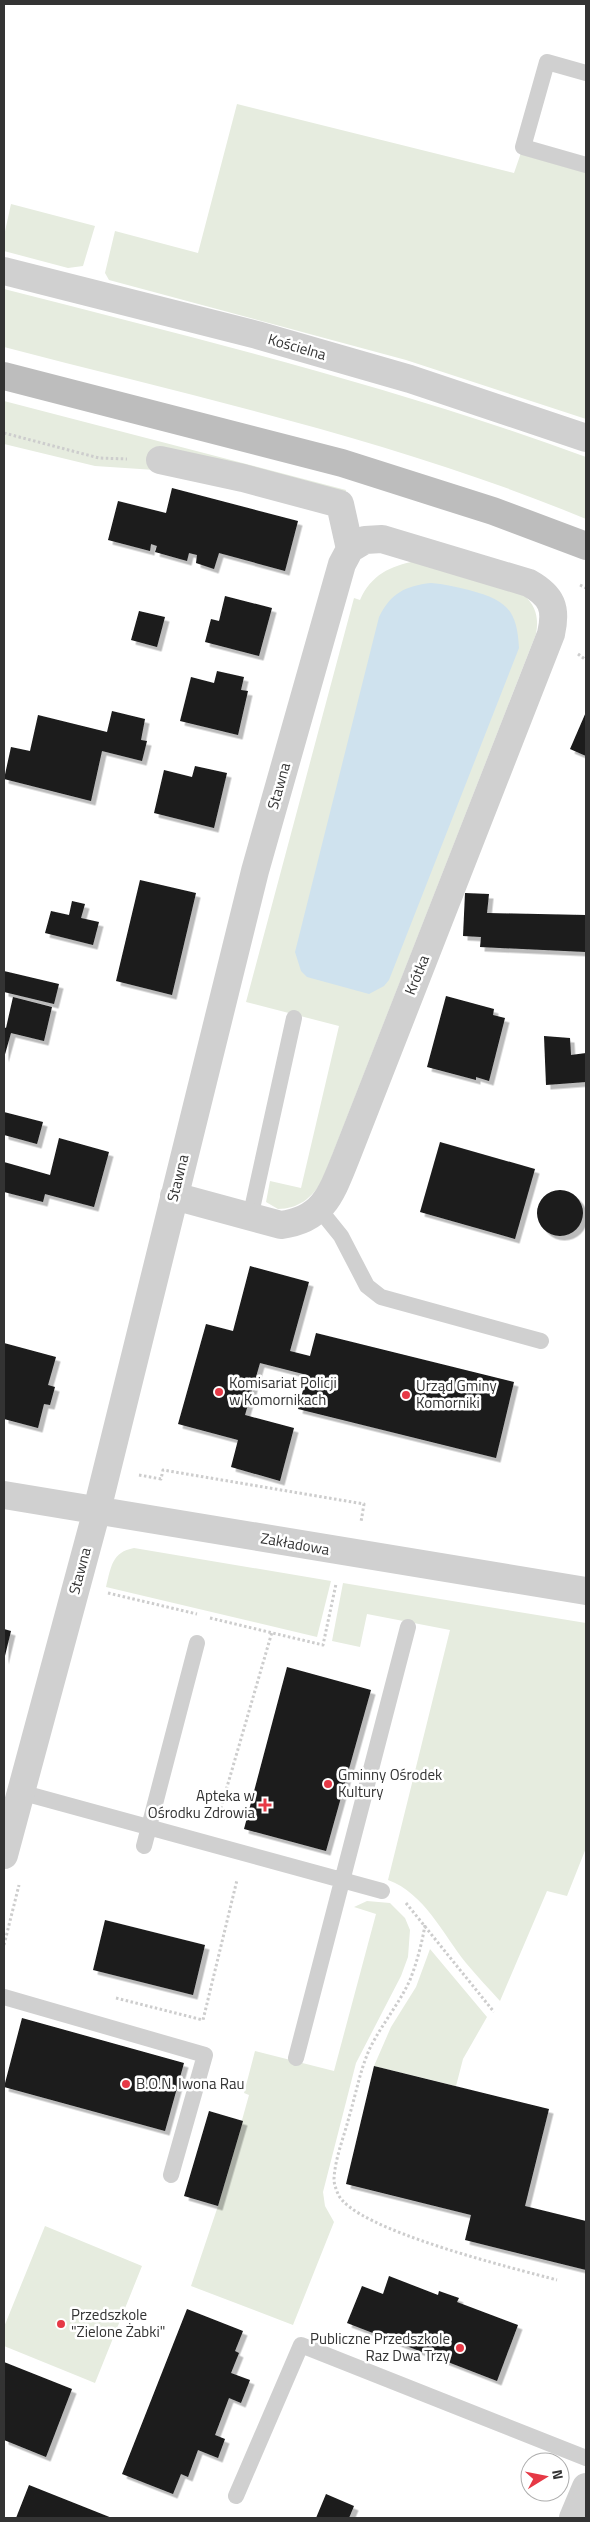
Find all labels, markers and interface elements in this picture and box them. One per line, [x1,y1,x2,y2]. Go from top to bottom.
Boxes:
street label: Kościelna [265,327,329,366]
street label: Stawna [261,759,296,812]
street label: Krótka [398,951,435,998]
street label: Stawna [161,1151,195,1204]
place label: Komisariat Policji w Komornikach [229,1371,337,1411]
place label: Urząd Gminy Komorniki [416,1374,497,1414]
marker: Komisariat Policji w Komornikach [213,1386,225,1398]
marker: Urząd Gminy Komorniki [400,1389,412,1401]
street label: Zakładowa [259,1526,332,1561]
street label: Stawna [62,1544,97,1597]
place label: Gminny Ośrodek Kultury [338,1763,442,1803]
marker: Gminny Ośrodek Kultury [322,1778,334,1790]
place label: Apteka w Ośrodku Zdrowia [148,1784,255,1824]
marker: Apteka w Ośrodku Zdrowia [259,1799,271,1811]
place label: B.O.N. Iwona Rau [136,2072,245,2095]
marker: B.O.N. Iwona Rau [120,2078,132,2090]
place label: Przedszkole "Zielone Żabki" [71,2303,165,2343]
marker: Przedszkole "Zielone Żabki" [55,2318,67,2330]
place label: Publiczne Przedszkole Raz Dwa Trzy [310,2327,450,2367]
marker: Publiczne Przedszkole Raz Dwa Trzy [454,2342,466,2354]
north arrow [520,2452,570,2502]
text: N [547,2468,569,2481]

